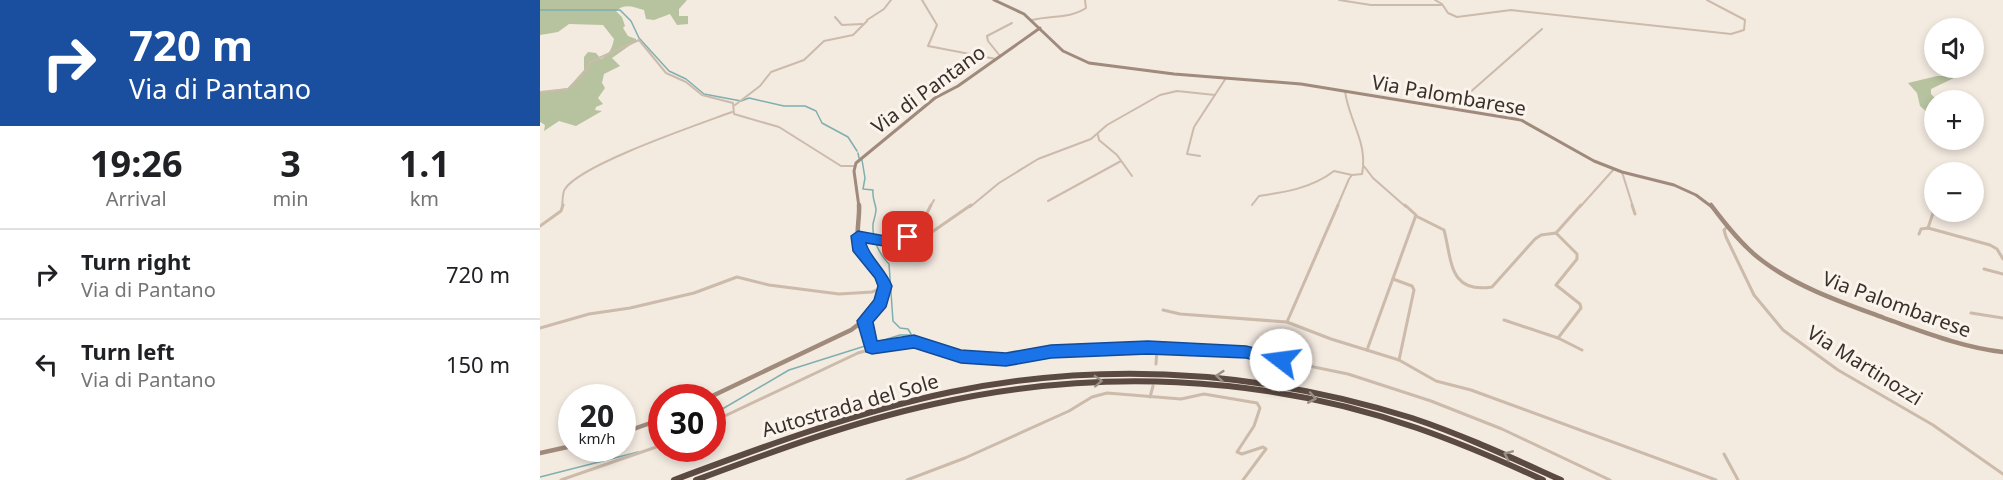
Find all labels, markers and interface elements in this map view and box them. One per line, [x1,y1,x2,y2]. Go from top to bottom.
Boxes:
text: 720 m [129,16,253,73]
map controls [1924,18,1984,222]
button: sound [1924,18,1984,78]
icon: right [30,24,108,102]
street label: Via di Pantano [866,38,990,140]
street label: Via Palombarese [1370,68,1528,122]
text: Via di Pantano [129,70,311,107]
button: + [1924,90,1984,150]
text: 19:26 [90,139,182,188]
text: 3 [280,139,301,188]
text: 1.1 [399,139,450,188]
button: − [1924,162,1984,222]
text: Arrival [106,185,167,212]
text: min [272,185,309,212]
text: km [410,185,439,212]
pin [882,211,933,262]
icon: arrive [891,220,924,253]
text: Turn right [81,246,191,276]
icon: right [30,258,63,291]
text: 720 m [446,259,510,289]
street label: Via Palombarese [1819,265,1975,343]
text: Via di Pantano [81,276,216,303]
street label: Via Martinozzi [1802,319,1928,411]
position arrow [1249,328,1313,392]
text: Turn left [81,336,175,366]
icon: left [30,348,63,381]
text: 150 m [446,349,510,379]
text: Via di Pantano [81,366,216,393]
street label: Autostrada del Sole [759,367,941,443]
one-way arrow [1215,370,1224,383]
one-way arrow [1093,375,1102,388]
speed limit sign: 30 [648,384,726,462]
one-way arrow [1307,391,1317,404]
text: 20 [580,395,614,436]
text: km/h [579,428,615,448]
one-way arrow [1503,450,1514,462]

